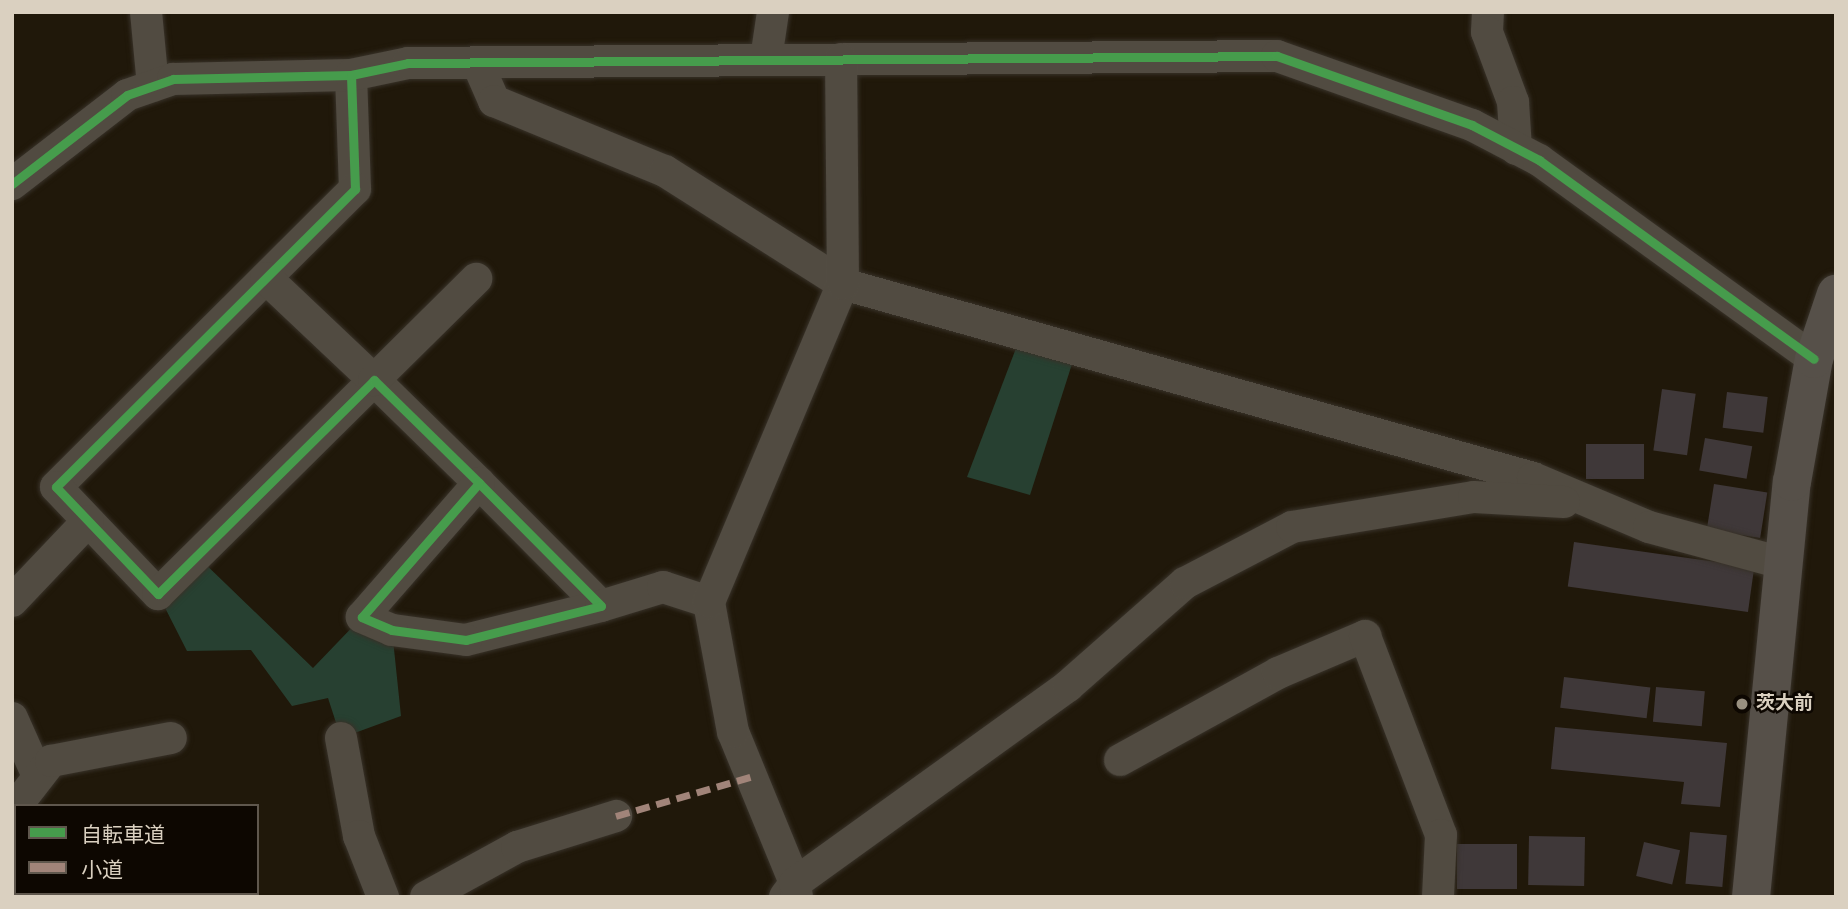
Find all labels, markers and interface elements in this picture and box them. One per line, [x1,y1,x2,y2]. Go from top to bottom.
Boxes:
place label: 茨大前 [1756,693,1813,715]
marker: 茨大前 [1734,696,1750,712]
legend [14,804,259,895]
text: 自転車道 [81,823,165,847]
text: 小道 [81,858,123,882]

